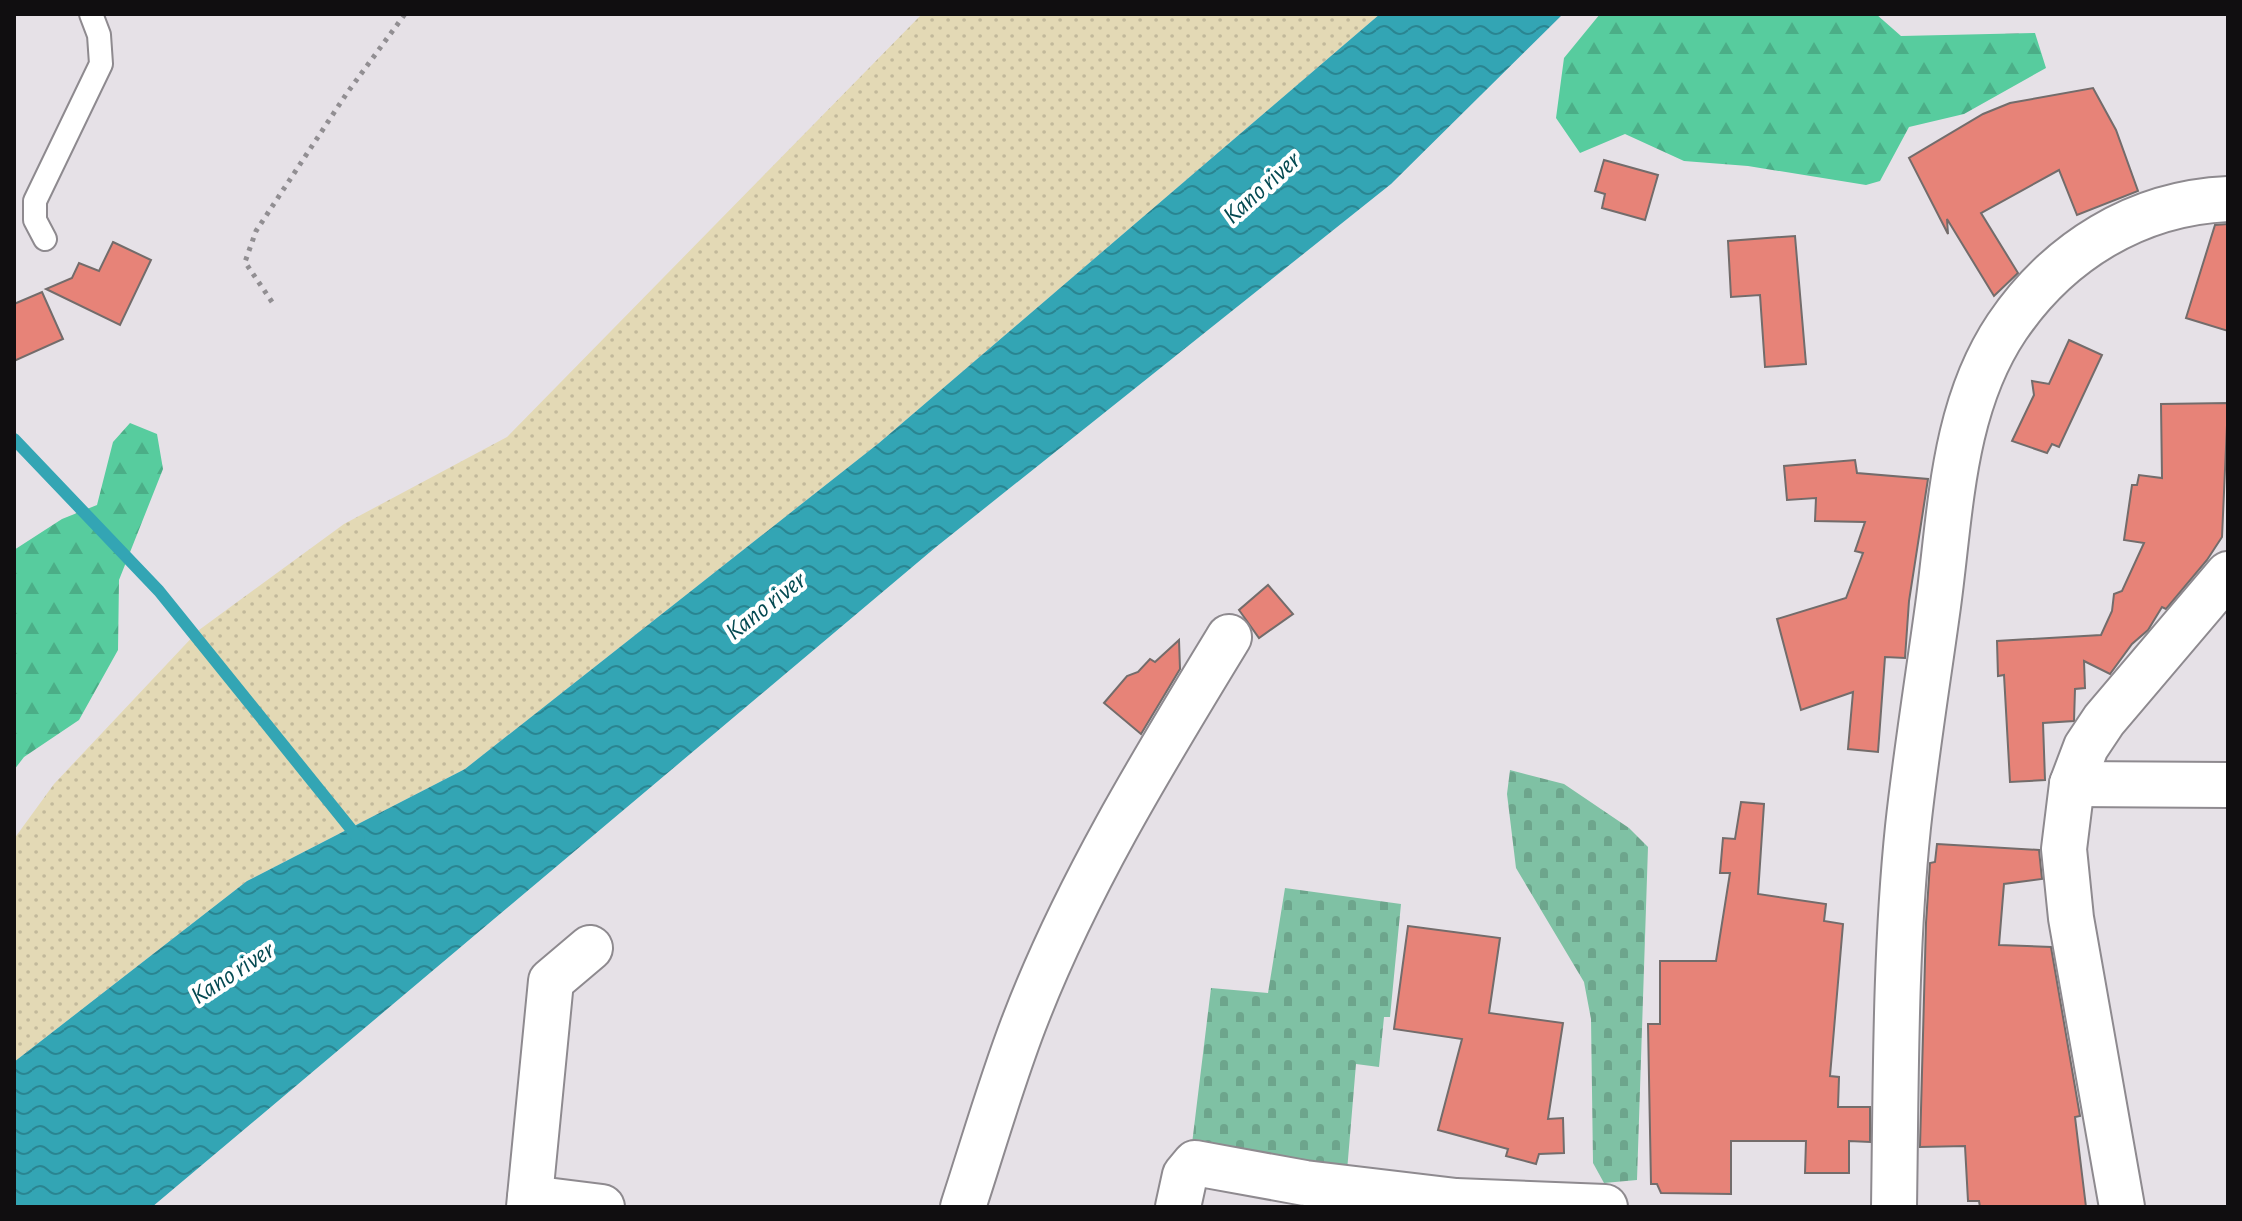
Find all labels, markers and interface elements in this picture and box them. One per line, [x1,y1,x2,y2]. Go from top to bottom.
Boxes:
water label: Kano river [1218,146,1306,229]
water label: Kano river [721,566,812,645]
water label: Kano river [186,936,280,1009]

